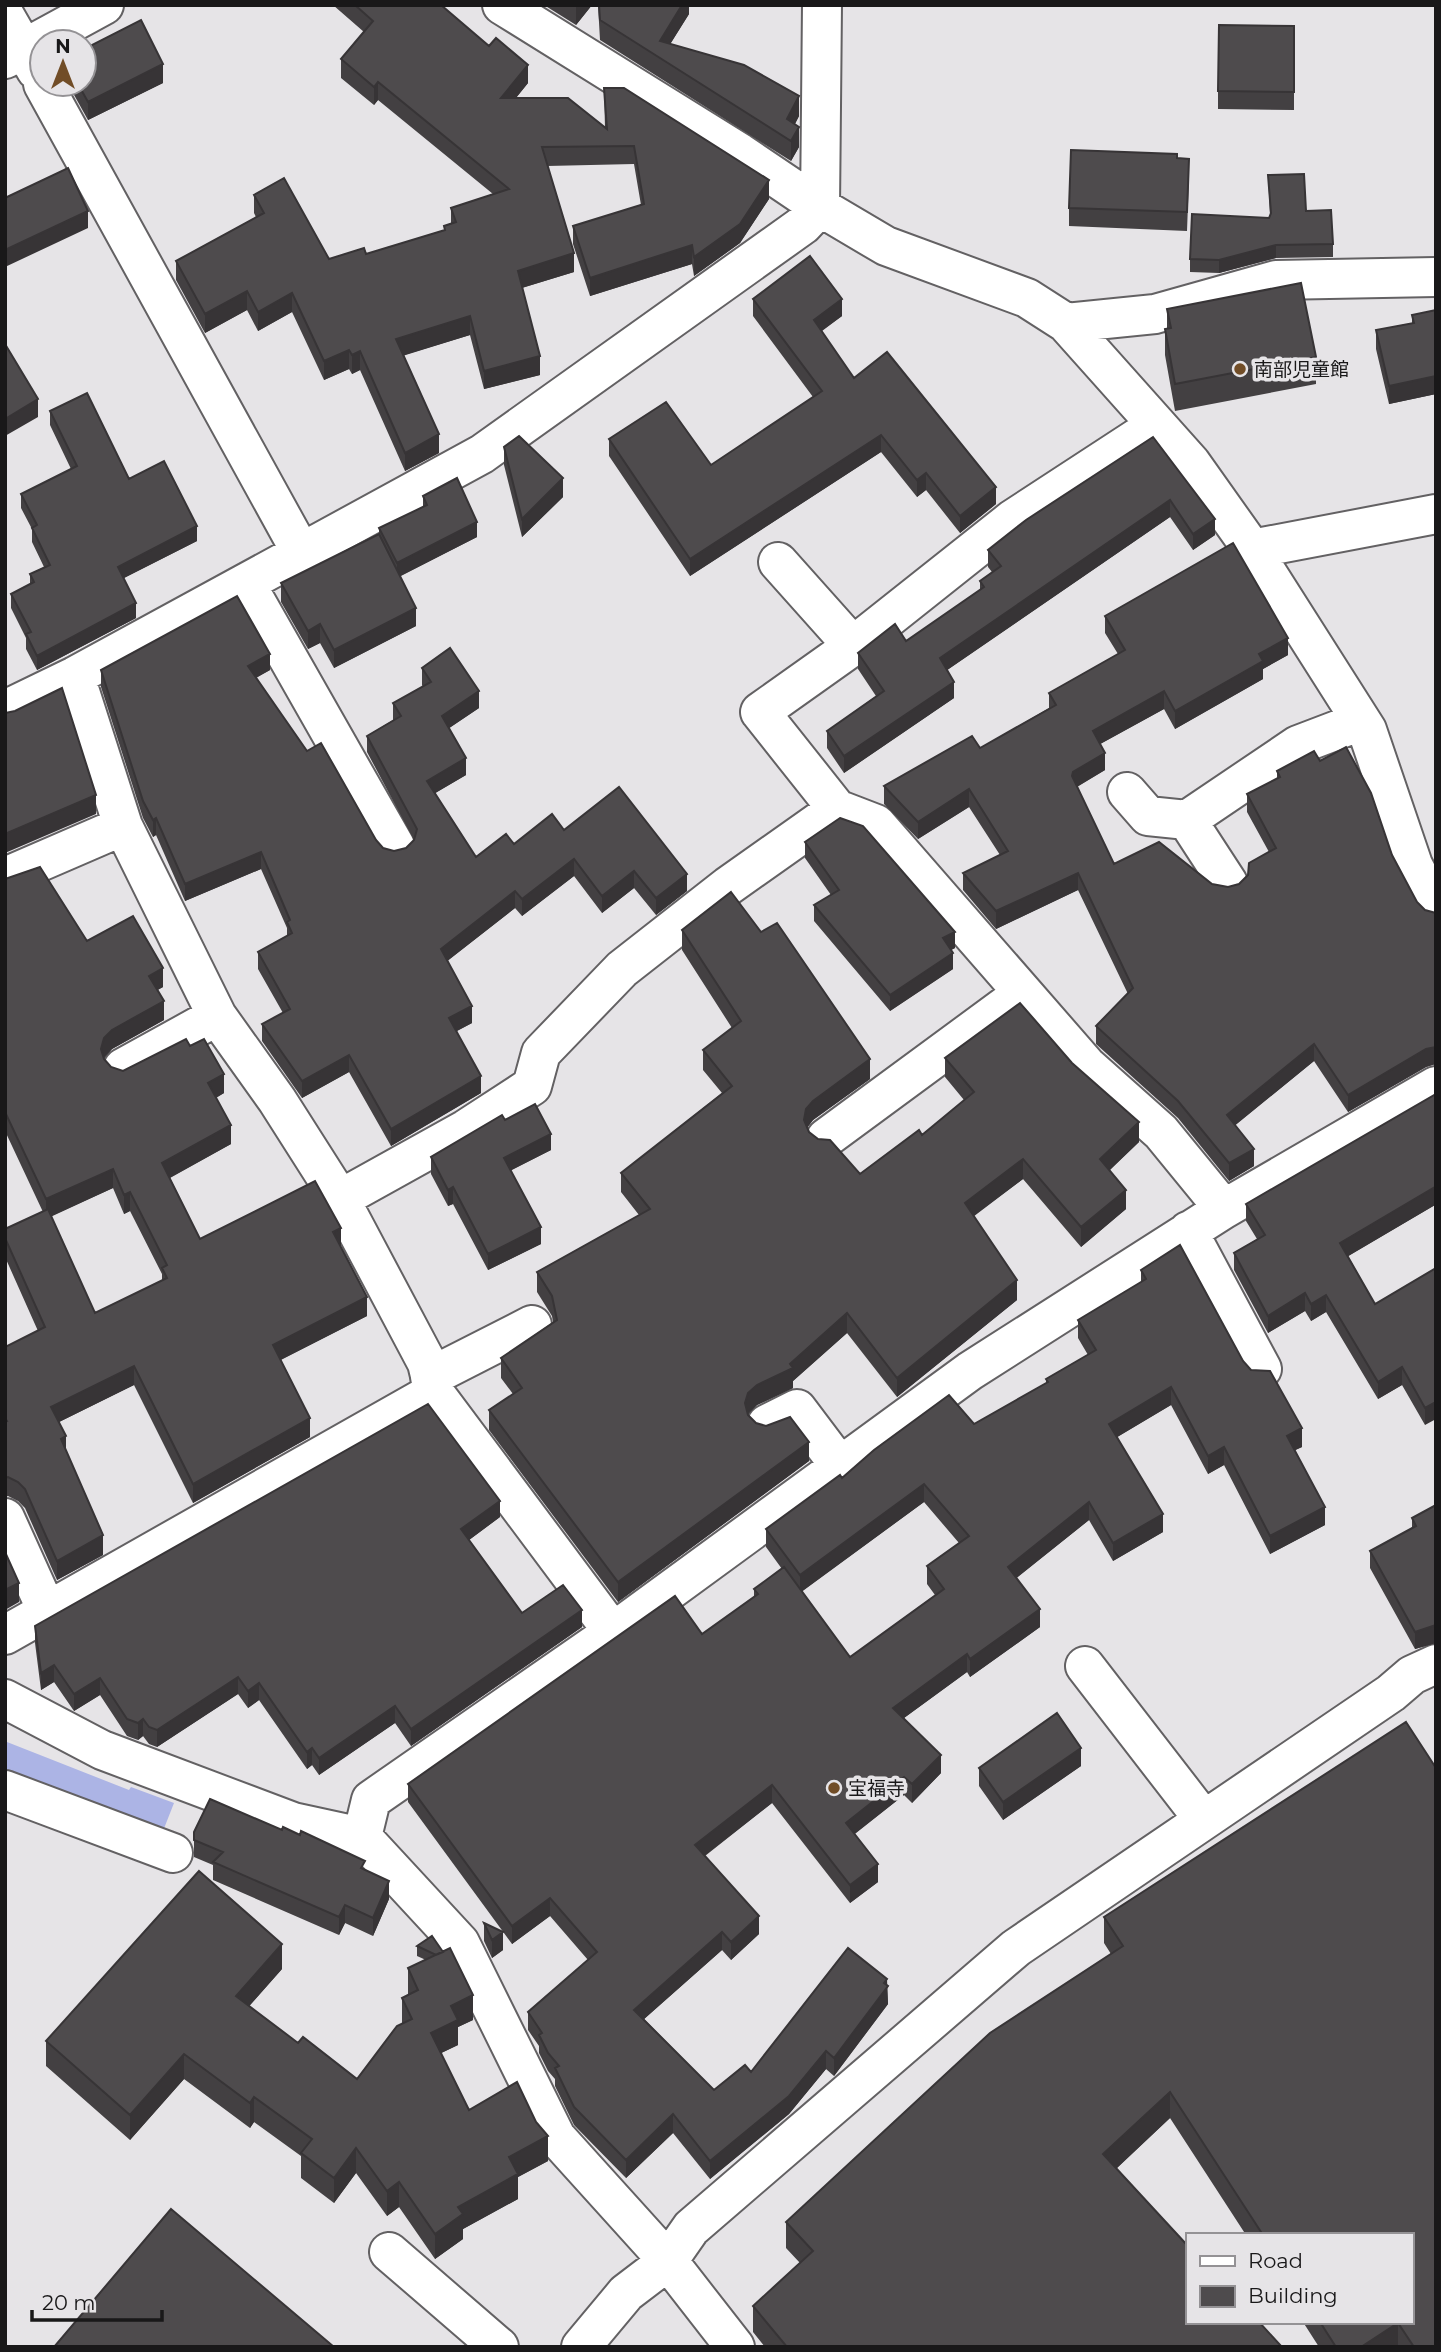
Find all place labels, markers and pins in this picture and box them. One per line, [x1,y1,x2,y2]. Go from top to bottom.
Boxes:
place label: 南部児童館 [1254,358,1349,381]
marker: 南部児童館 [1232,361,1248,377]
place label: 宝福寺 [848,1777,905,1800]
marker: 宝福寺 [826,1780,842,1796]

